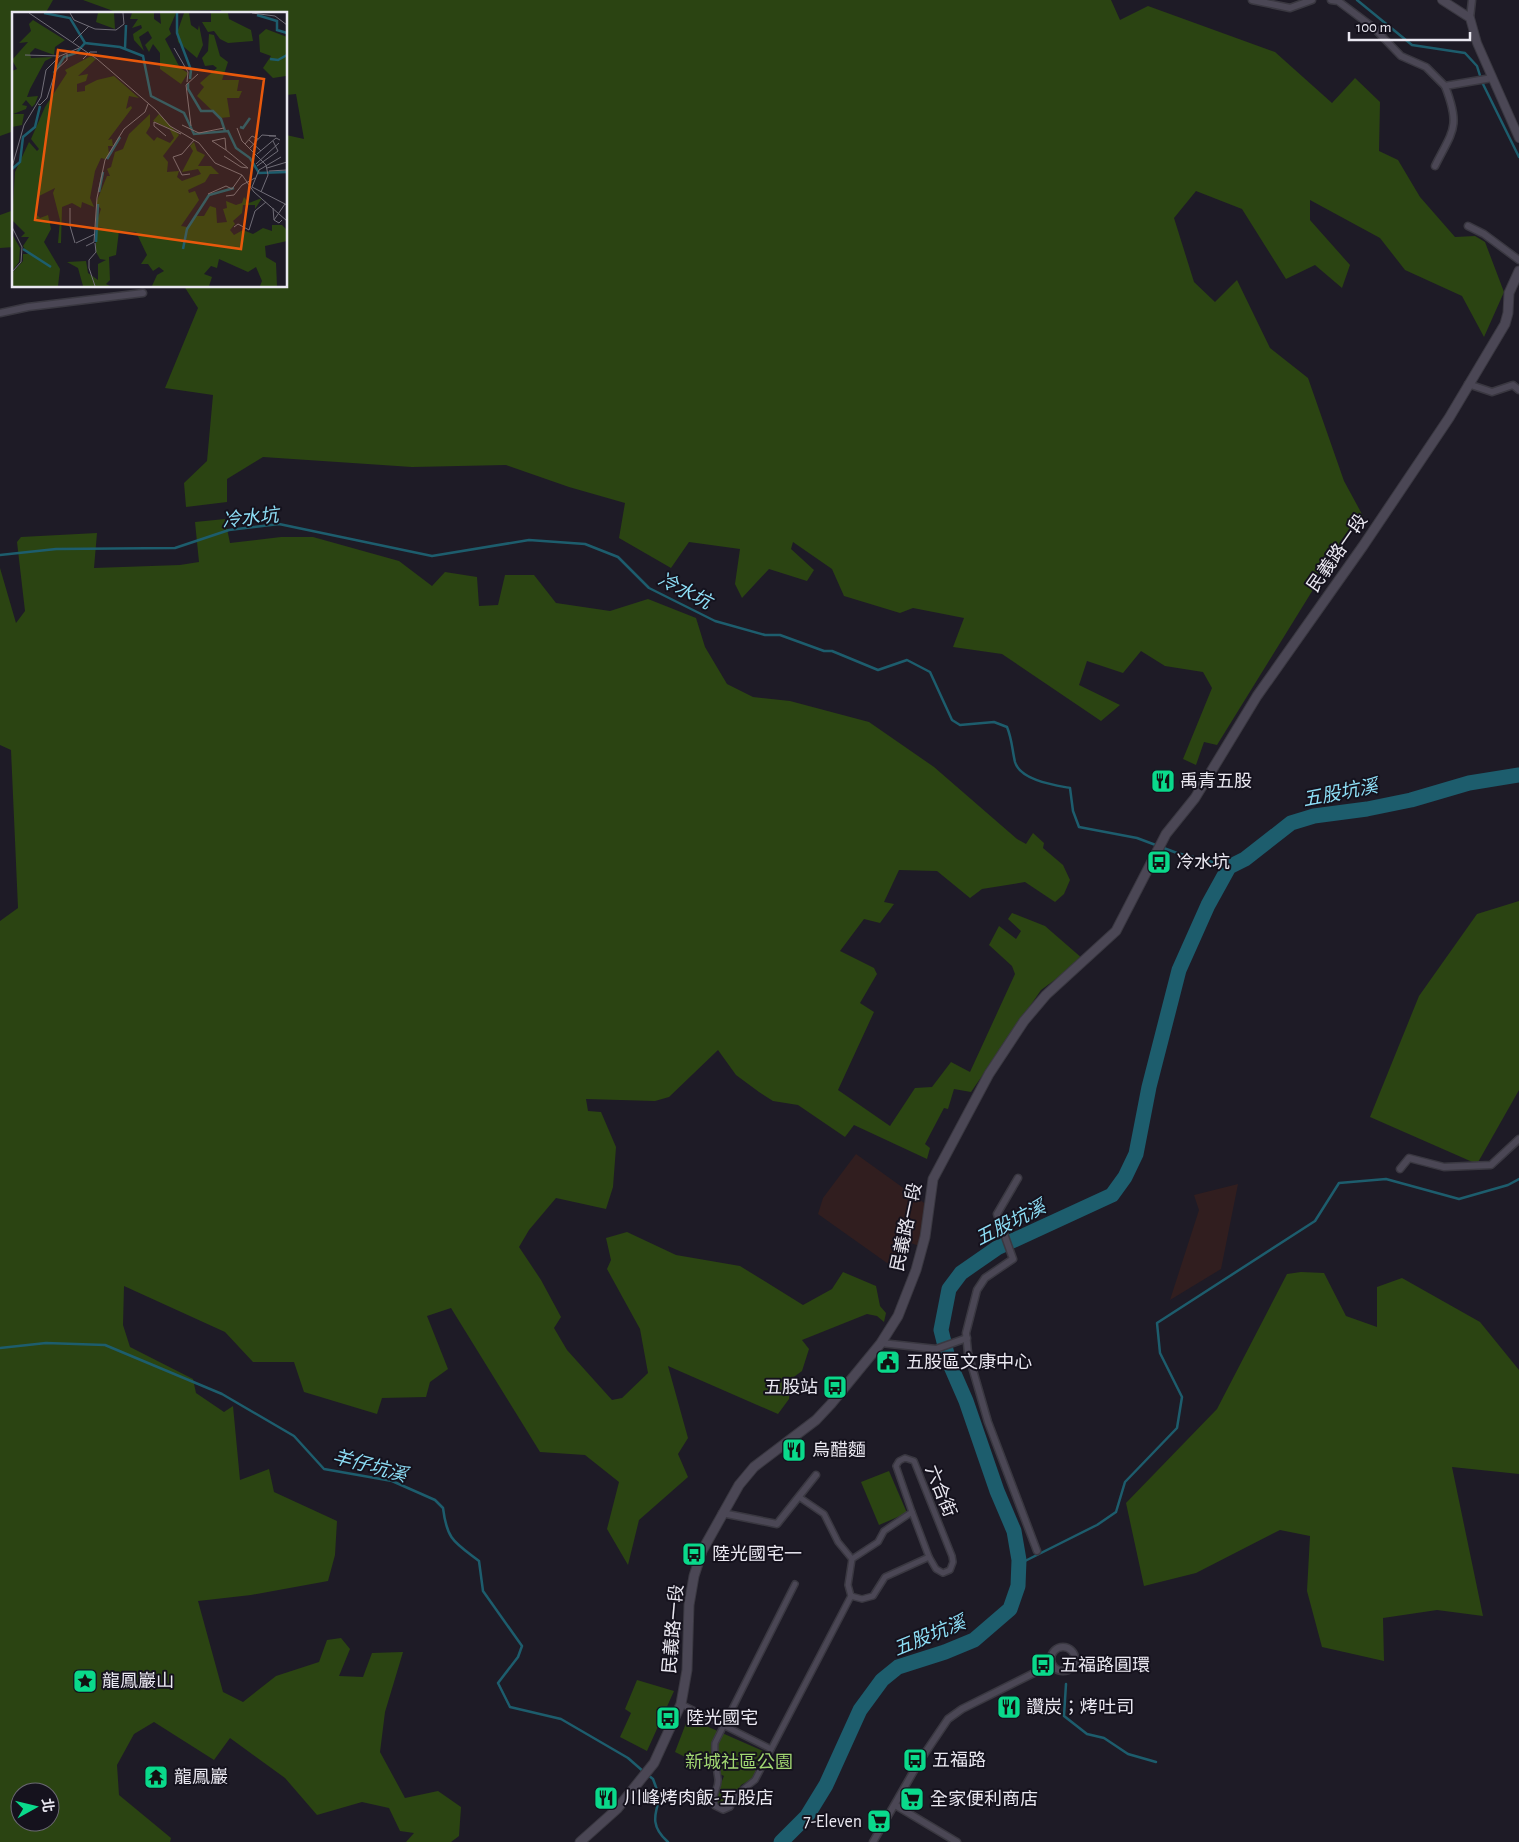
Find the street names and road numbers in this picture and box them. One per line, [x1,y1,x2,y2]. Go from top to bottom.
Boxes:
street label: 民義路一段 [1303,510,1371,596]
street label: 民義路一段 [887,1181,925,1273]
street label: 六合街 [922,1462,960,1520]
street label: 民義路一段 [659,1583,687,1675]

